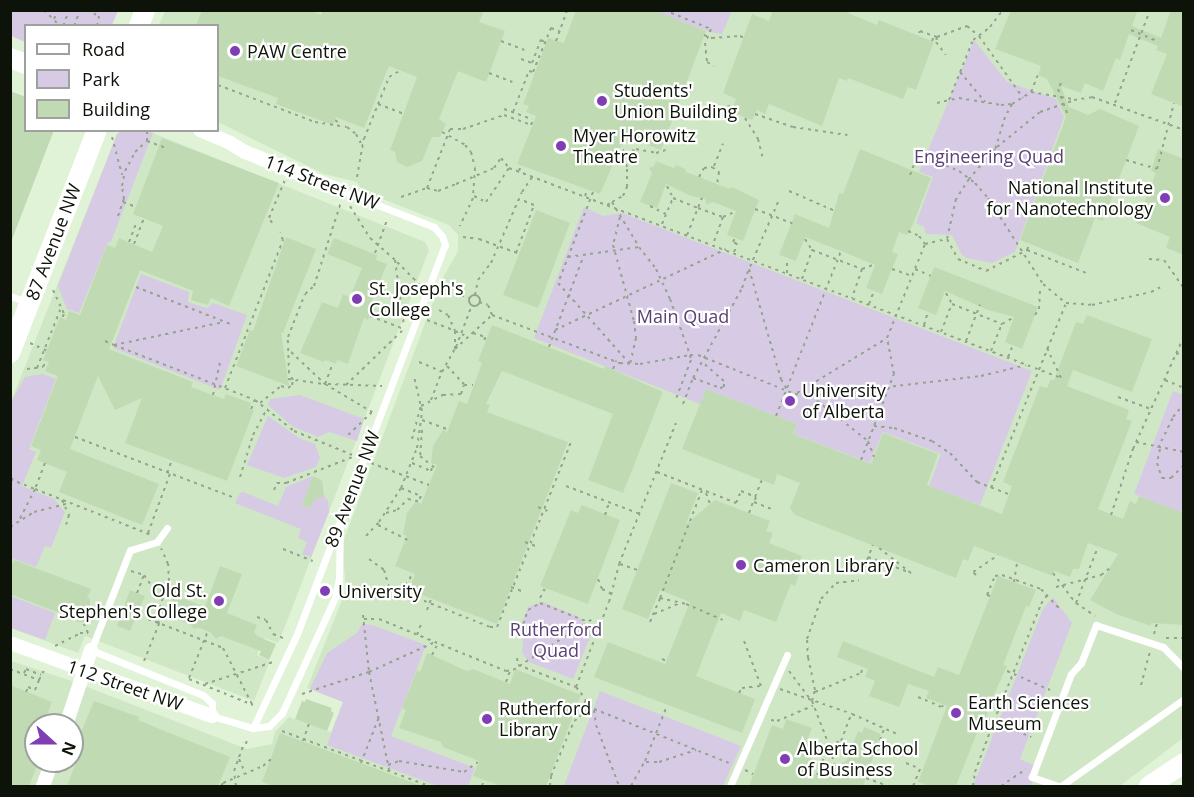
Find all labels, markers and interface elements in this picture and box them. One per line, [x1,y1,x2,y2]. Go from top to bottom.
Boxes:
legend [24,24,219,132]
text: Road [82,37,125,61]
place label: PAW Centre [247,40,347,62]
marker: PAW Centre [228,44,242,58]
text: Park [82,67,120,91]
place label: Students' Union Building [614,80,737,122]
marker: Students' Union Building [595,94,609,108]
text: Building [82,97,150,121]
place label: Myer Horowitz Theatre [573,125,696,168]
marker: Myer Horowitz Theatre [554,139,568,153]
park label: Engineering Quad [914,145,1064,167]
street label: 114 Street NW [262,150,382,214]
place label: National Institute for Nanotechnology [986,177,1153,219]
street label: 87 Avenue NW [21,181,85,303]
marker: National Institute for Nanotechnology [1158,191,1172,205]
place label: St. Joseph's College [369,278,464,320]
marker: St. Joseph's College [350,292,364,306]
park label: Main Quad [637,305,729,327]
place label: University of Alberta [802,380,886,422]
marker: University of Alberta [783,394,797,408]
street label: 89 Avenue NW [320,428,384,550]
place label: Cameron Library [753,554,894,576]
marker: Cameron Library [734,558,748,572]
place label: Old St. Stephen's College [59,580,207,622]
place label: University [338,580,422,602]
marker: University [316,582,334,600]
marker: Old St. Stephen's College [212,594,226,608]
park label: Rutherford Quad [510,619,602,662]
street label: 112 Street NW [64,655,186,715]
place label: Earth Sciences Museum [968,692,1089,734]
place label: Rutherford Library [499,698,591,740]
marker: Earth Sciences Museum [949,706,963,720]
marker: Rutherford Library [480,712,494,726]
north arrow [24,713,84,773]
place label: Alberta School of Business [797,738,918,780]
text: N [56,739,82,759]
marker: Alberta School of Business [778,752,792,766]

